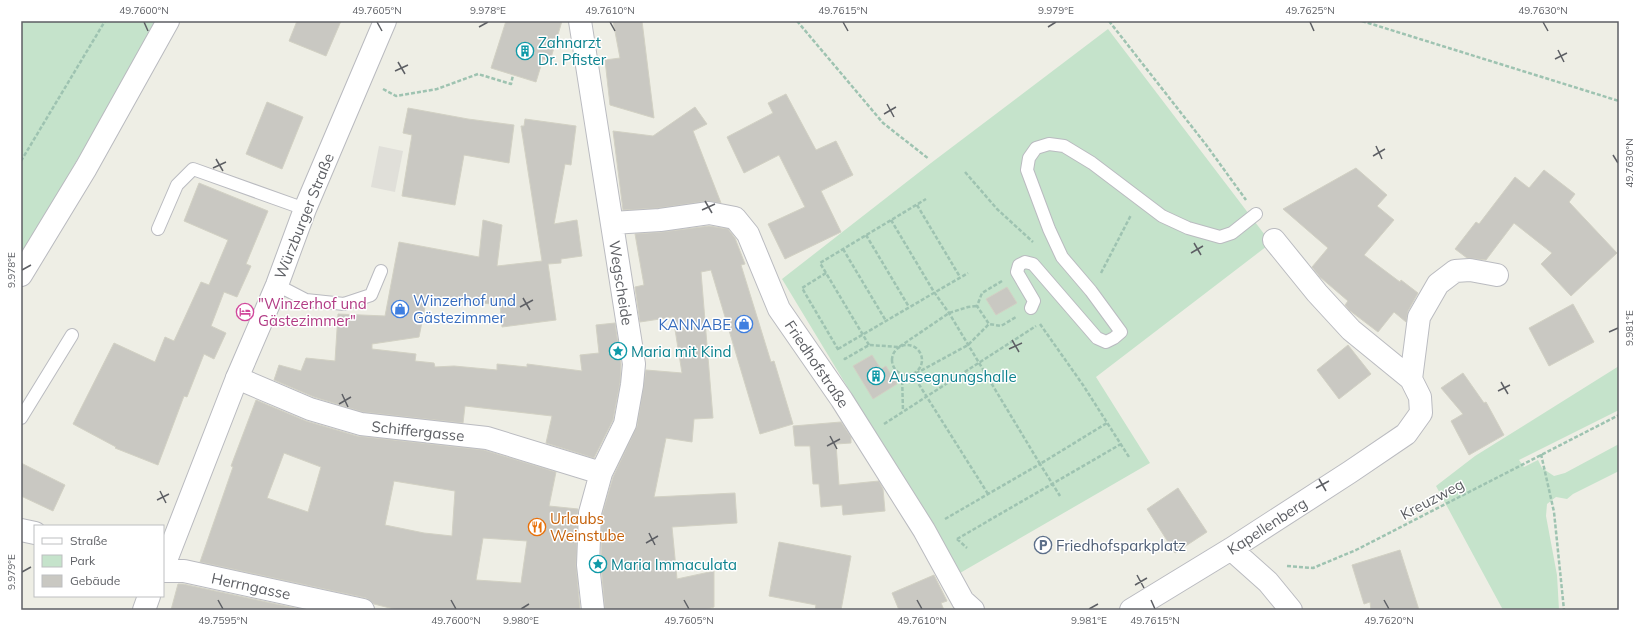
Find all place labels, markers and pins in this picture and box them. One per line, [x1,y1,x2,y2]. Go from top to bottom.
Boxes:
place label: Zahnarzt Dr. Pfister [538,33,607,69]
building icon: Zahnarzt Dr. Pfister [515,41,535,61]
place label: Winzerhof und Gästezimmer [413,291,516,327]
place label: "Winzerhof und Gästezimmer" [258,294,367,330]
shop icon: Winzerhof und Gästezimmer [390,299,410,319]
hotel icon: "Winzerhof und Gästezimmer" [235,302,255,322]
shop icon: KANNABE [734,314,754,334]
place label: KANNABE [658,315,731,334]
place icon: Maria mit Kind [608,341,628,361]
place label: Maria mit Kind [631,342,732,361]
building icon: Aussegnungshalle [866,366,886,386]
place label: Aussegnungshalle [889,367,1017,386]
place label: Urlaubs Weinstube [550,509,625,545]
restaurant icon: Urlaubs Weinstube [527,517,547,537]
parking icon: Friedhofsparkplatz [1033,535,1053,555]
place label: Friedhofsparkplatz [1056,536,1186,555]
place icon: Maria Immaculata [588,554,608,574]
place label: Maria Immaculata [611,555,737,574]

